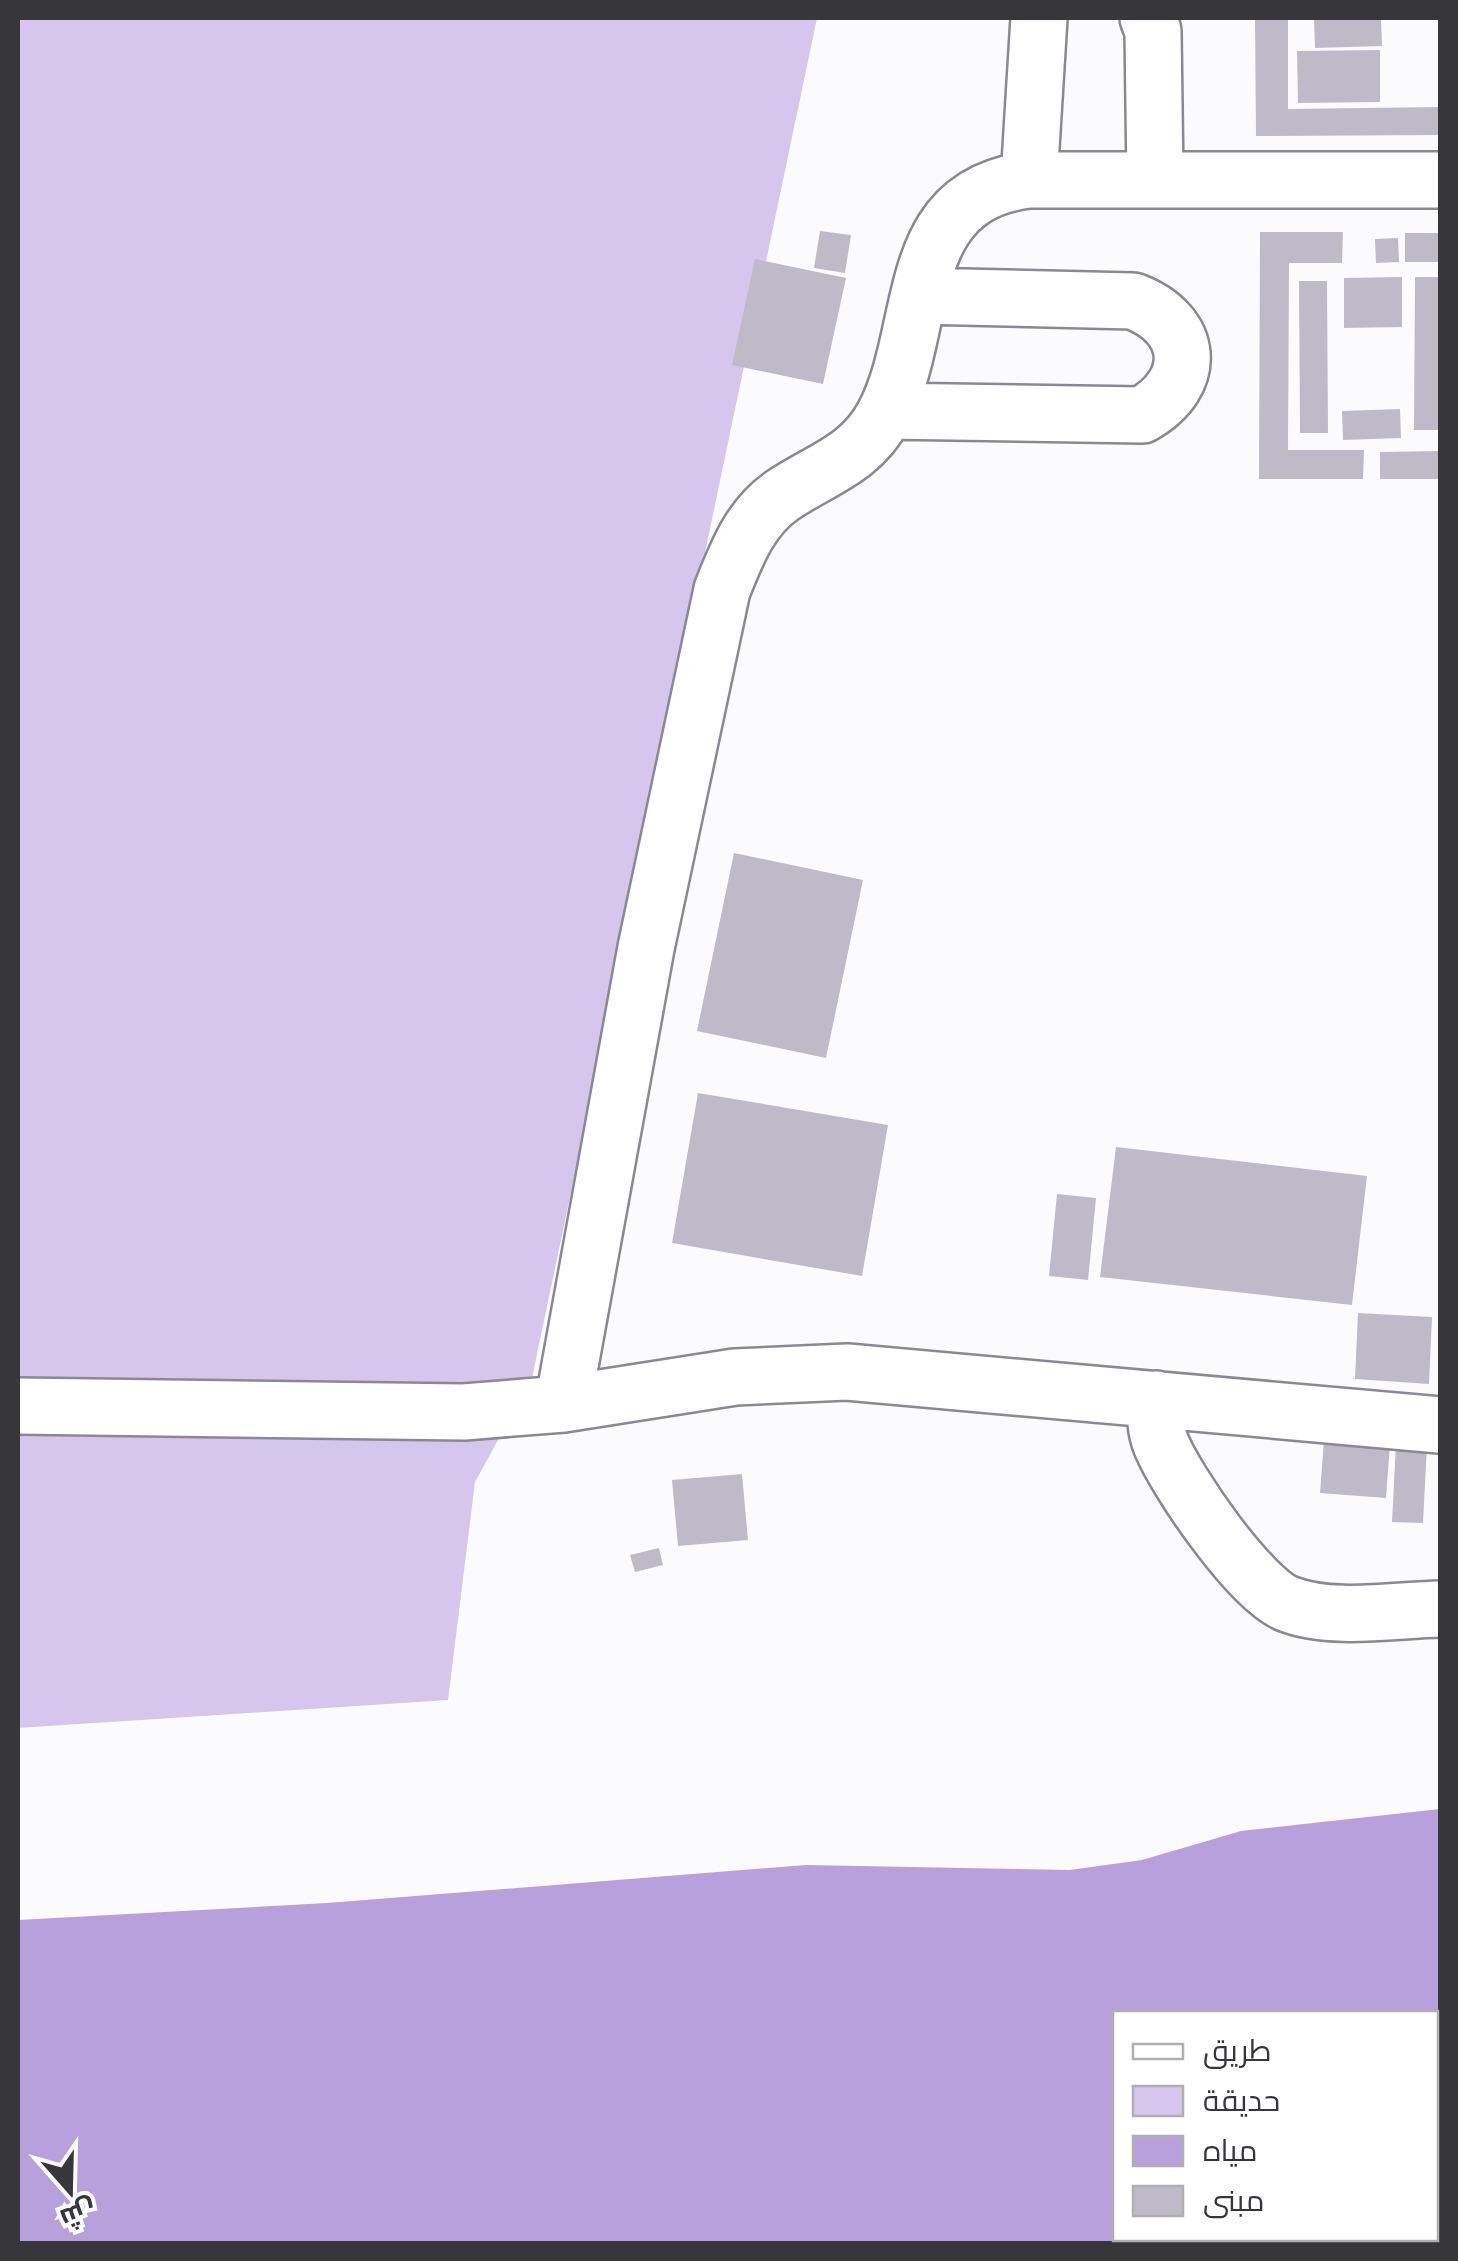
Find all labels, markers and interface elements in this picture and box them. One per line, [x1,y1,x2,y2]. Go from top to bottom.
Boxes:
legend [1113,2011,1438,2241]
text: طريق [1203,2032,1272,2069]
text: حديقة [1203,2082,1280,2119]
text: مياه [1203,2132,1257,2169]
north arrow [20,2141,120,2241]
text: مبنى [1203,2182,1264,2219]
text: ش [56,2192,101,2237]

